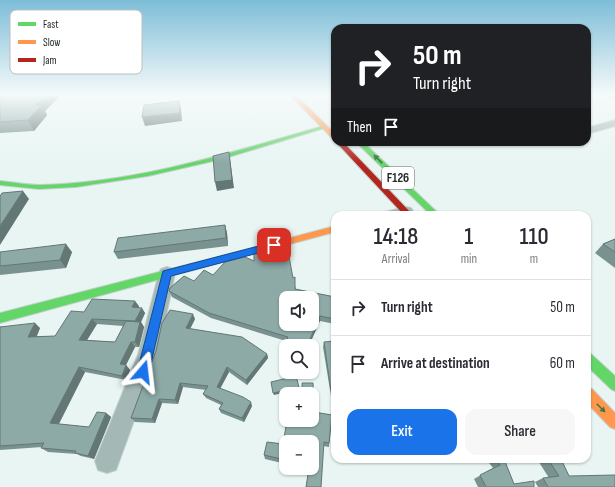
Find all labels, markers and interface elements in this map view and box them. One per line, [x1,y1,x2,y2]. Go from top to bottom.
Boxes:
legend [10,10,142,74]
text: Fast [43,18,59,31]
text: Slow [43,36,60,49]
text: 50 m [413,39,462,72]
icon: right [347,40,399,92]
text: Jam [42,54,57,67]
text: Turn right [413,73,471,94]
icon: arrive [380,116,402,138]
text: Then [347,118,372,137]
one-way arrow [373,155,382,164]
road number: F126 [382,167,414,189]
text: 14:18 [373,222,418,251]
text: 1 [464,222,473,251]
text: 110 [519,222,549,251]
pin [257,228,291,262]
icon: arrive [263,234,285,256]
text: Arrival [382,251,410,267]
text: min [461,251,477,267]
text: m [530,251,538,267]
map controls [279,291,319,475]
button: sound [279,291,319,331]
icon: right [347,297,369,319]
text: Turn right [381,298,433,317]
text: 50 m [550,298,575,317]
button: search [279,339,319,379]
position arrow [122,351,164,393]
icon: arrive [347,353,369,375]
text: Arrive at destination [381,354,490,373]
text: 60 m [550,354,575,373]
button: + [279,387,319,427]
one-way arrow [596,403,606,413]
button: Exit [347,409,457,455]
button: Share [465,409,575,455]
button: − [279,435,319,475]

